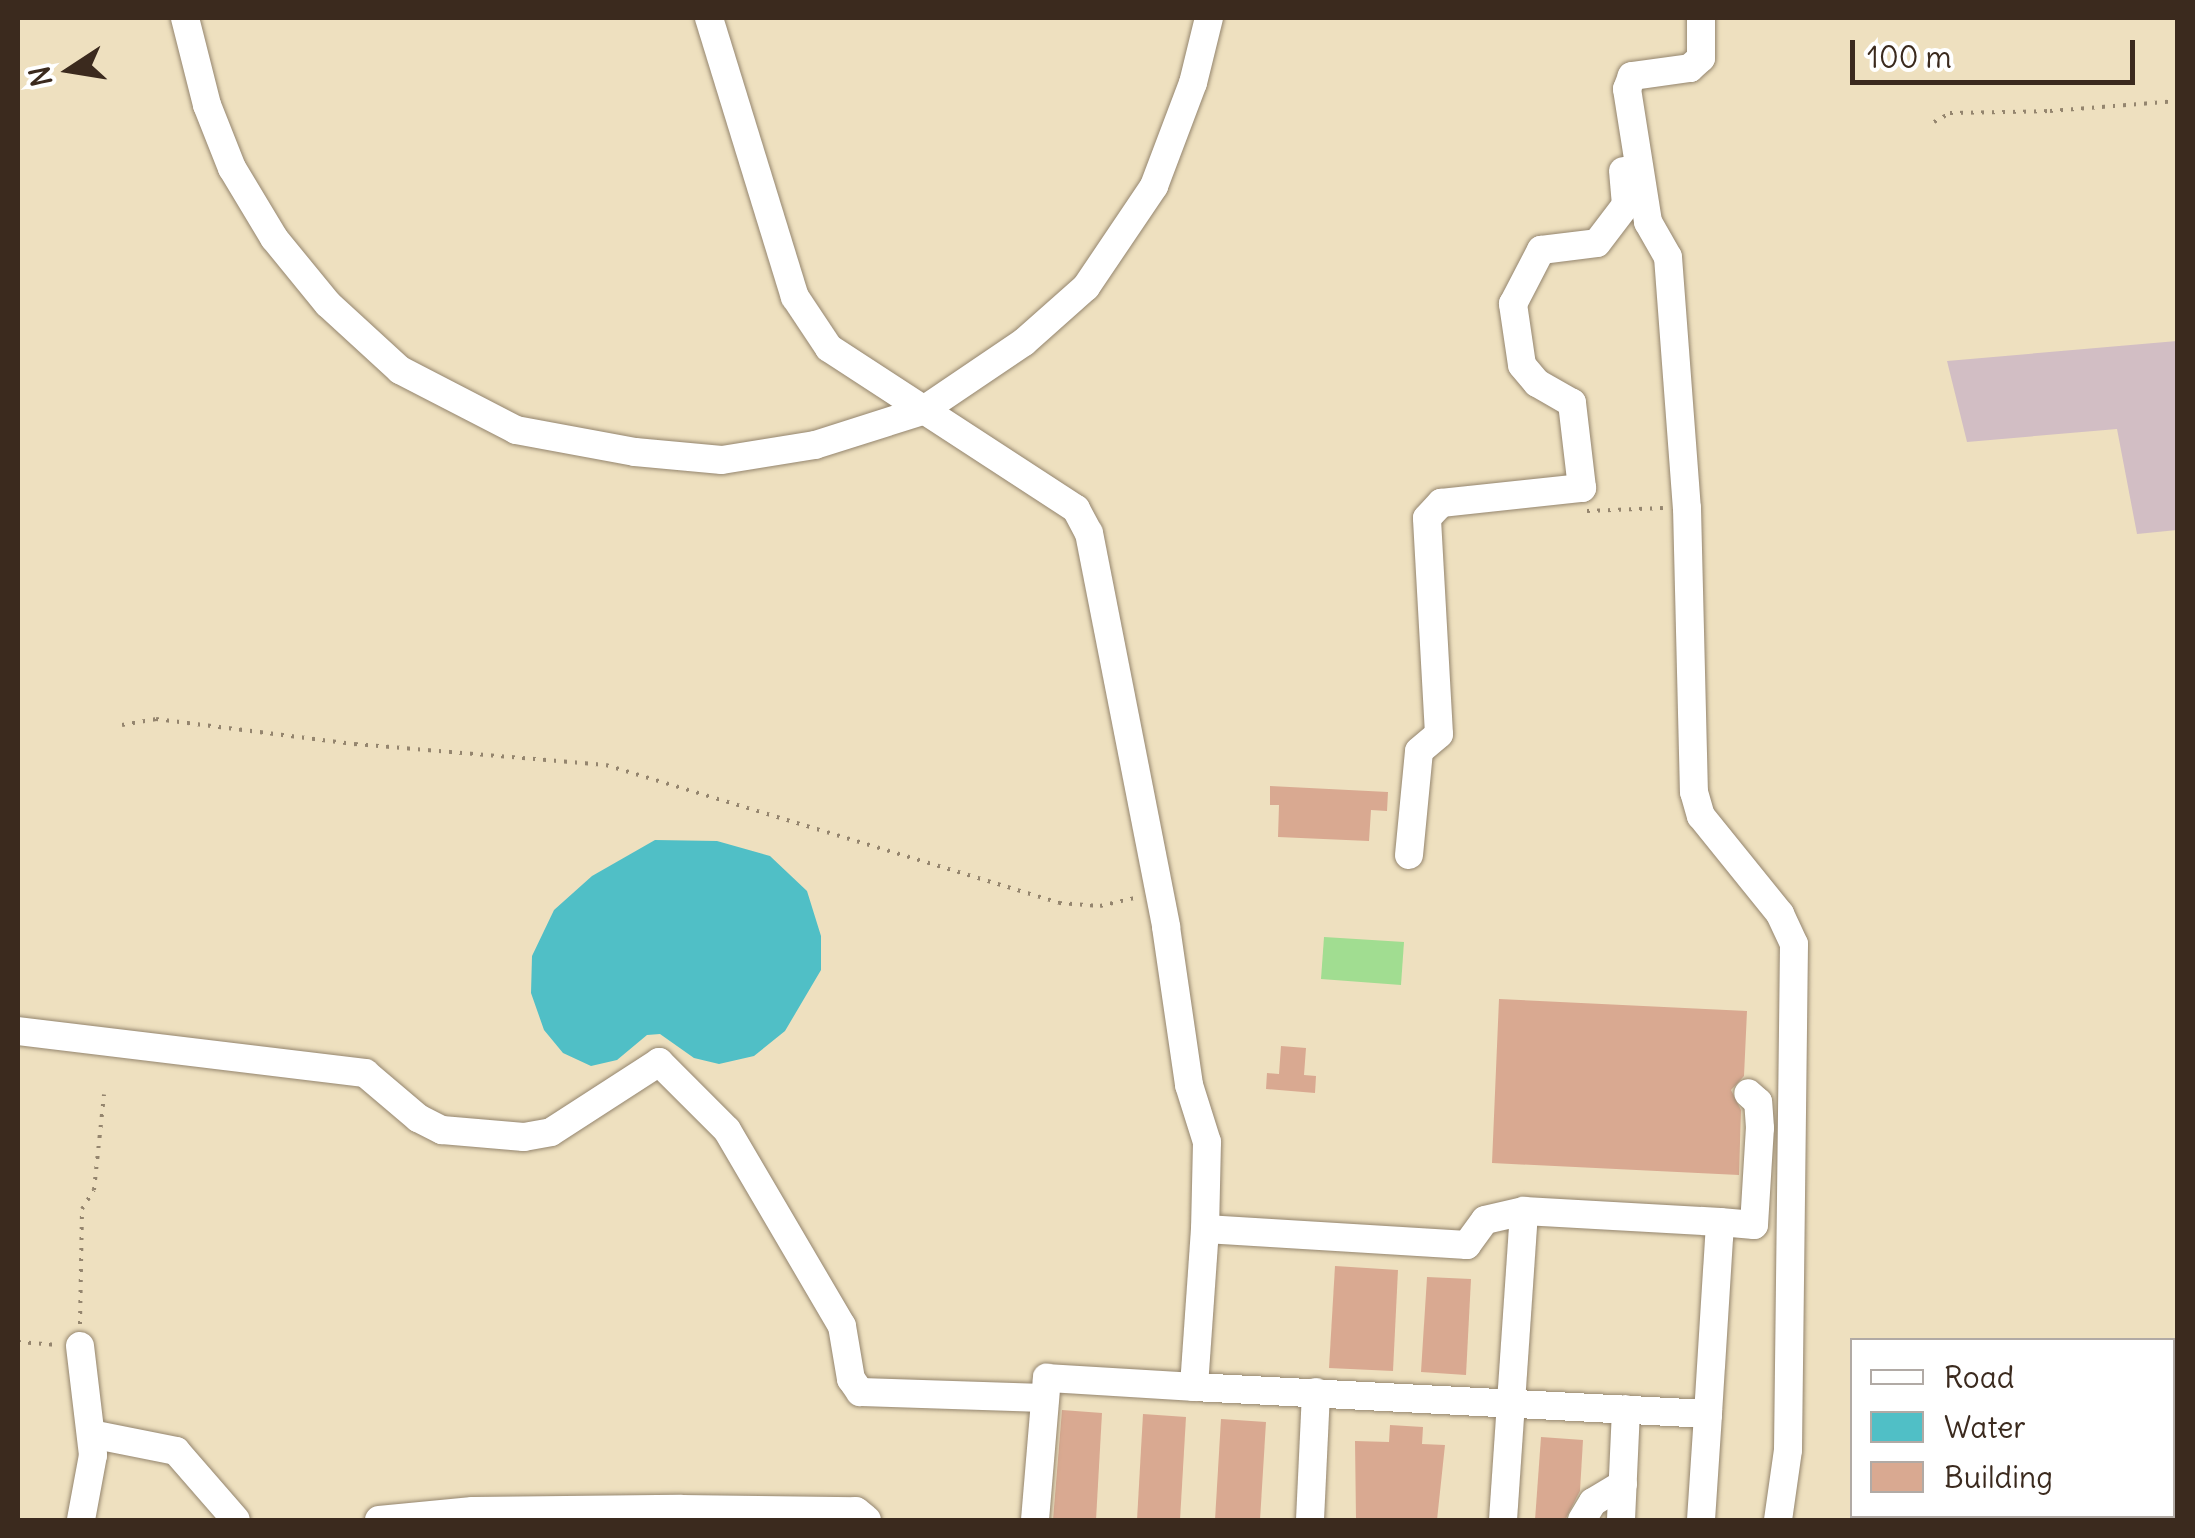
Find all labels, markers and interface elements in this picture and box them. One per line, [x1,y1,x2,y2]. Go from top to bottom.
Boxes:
north arrow [20,20,120,120]
scale bar [1855,20,2140,82]
text: 100 m [1867,38,1952,76]
text: N [21,63,60,89]
legend [1850,1338,2175,1518]
text: Road [1944,1358,2014,1396]
text: Water [1944,1408,2026,1446]
text: Building [1944,1458,2053,1496]

